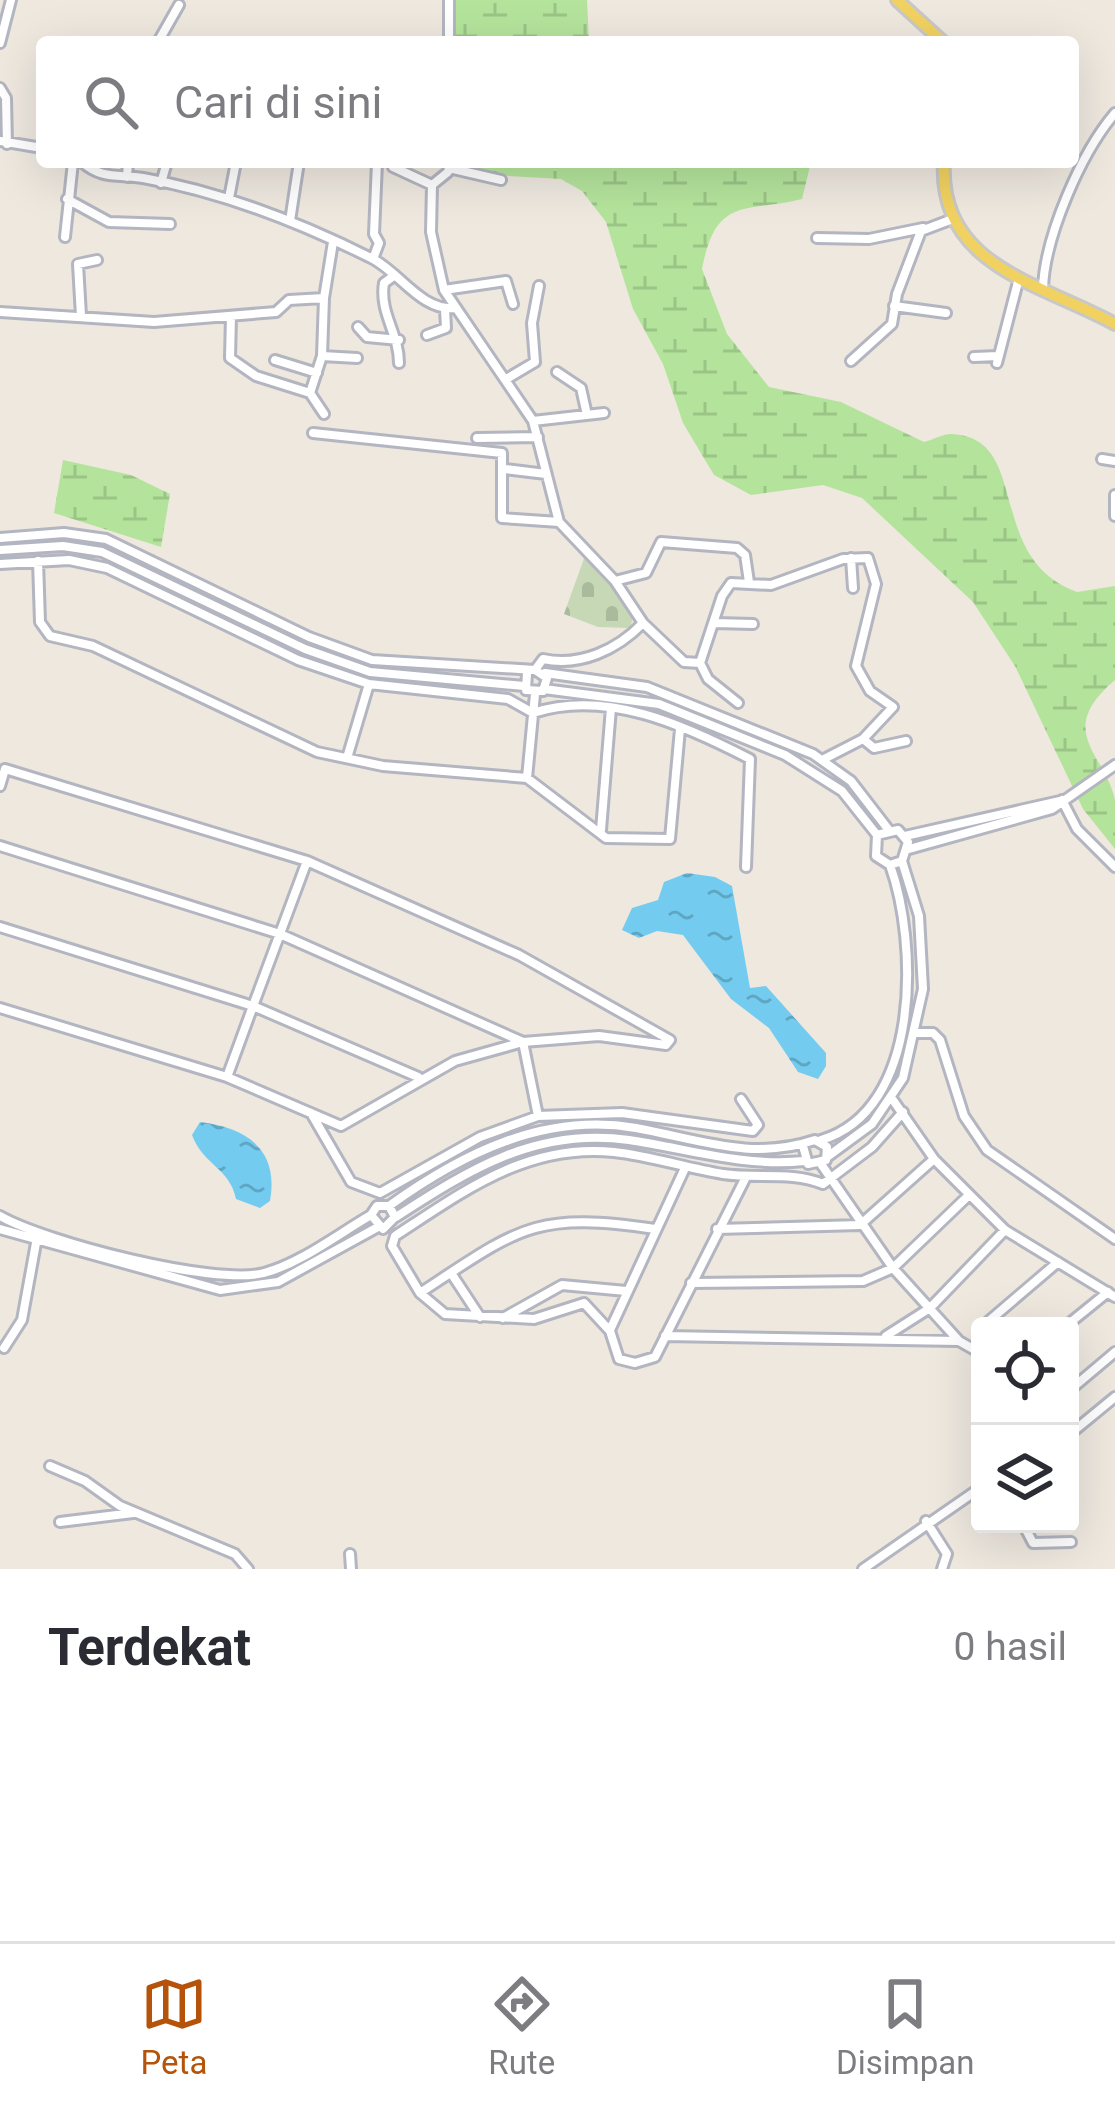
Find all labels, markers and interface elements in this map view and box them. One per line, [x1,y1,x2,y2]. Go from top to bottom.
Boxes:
search box [36,36,1079,168]
icon: search [78,69,144,135]
text: Cari di sini [174,76,383,129]
map controls [971,1317,1079,1533]
button: locate [971,1317,1079,1425]
button: layers [971,1425,1079,1533]
text: Terdekat [48,1618,251,1677]
text: 0 hasil [954,1624,1067,1670]
tab: Peta [140,1971,207,2082]
tab: Rute [488,1971,555,2082]
tab: Disimpan [836,1971,975,2082]

